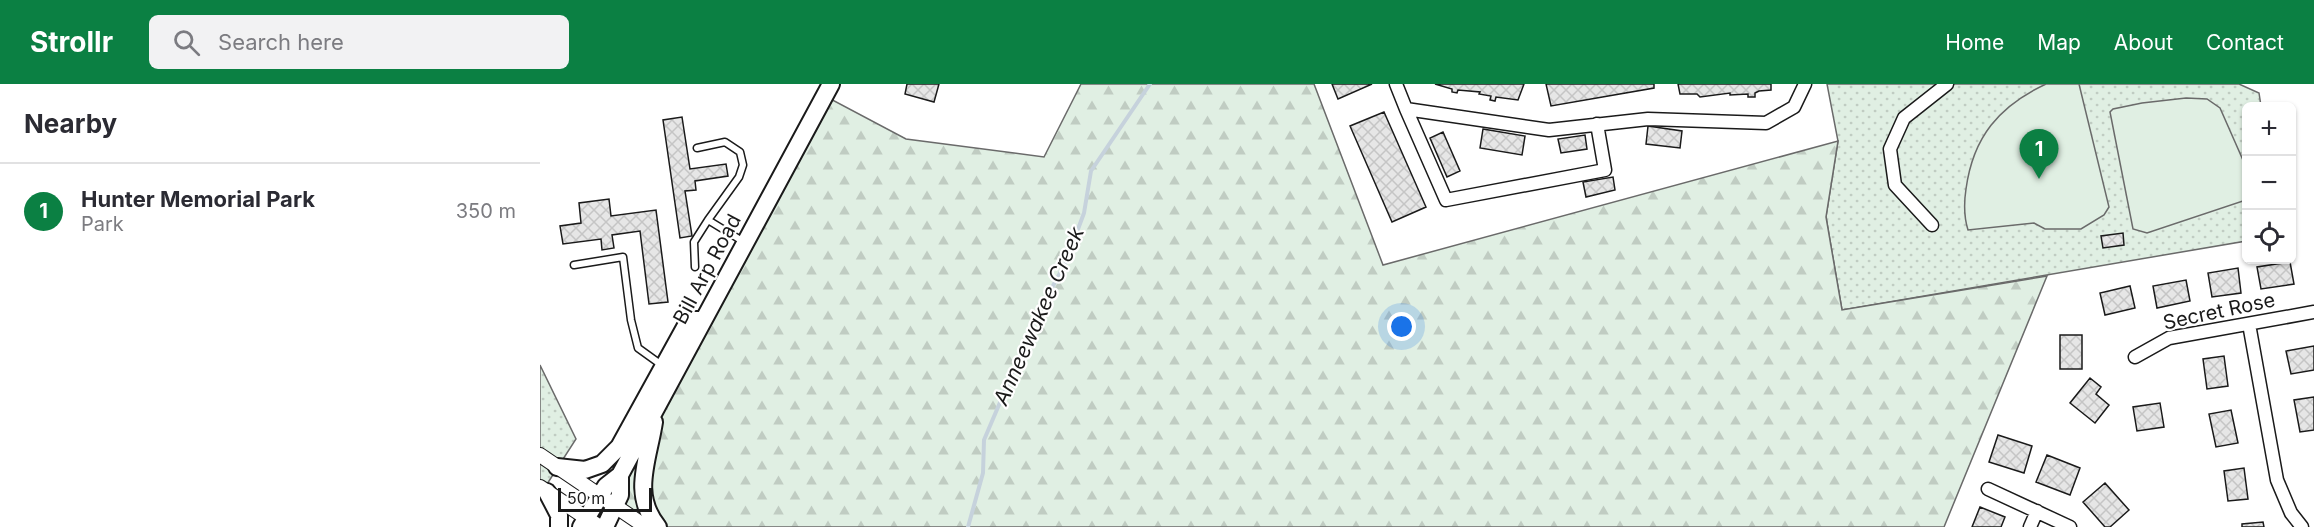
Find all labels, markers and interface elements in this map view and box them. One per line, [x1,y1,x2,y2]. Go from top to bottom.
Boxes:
search box [149,15,569,69]
text: Strollr [30,25,113,59]
icon: search [170,26,203,59]
text: Search here [218,29,344,55]
text: Home [1945,30,2004,55]
text: Map [2037,30,2081,55]
text: About [2114,30,2173,55]
text: Contact [2206,30,2284,55]
map controls [2242,102,2296,264]
button: + [2242,102,2296,156]
text: Nearby [24,108,117,139]
pin: 1 [2020,130,2058,179]
button: − [2242,156,2296,210]
text: Hunter Memorial Park [81,186,315,212]
text: 1 [39,199,48,223]
text: 350 m [456,199,516,223]
street label: Bill Arp Road [668,210,746,328]
button: locate [2242,210,2296,264]
text: Park [81,212,124,236]
water label: Anneewakee Creek [988,222,1089,410]
street label: Secret Rose [2161,287,2277,335]
your location [1387,312,1416,341]
scale bar [558,485,652,512]
text: 50 m [567,488,605,508]

